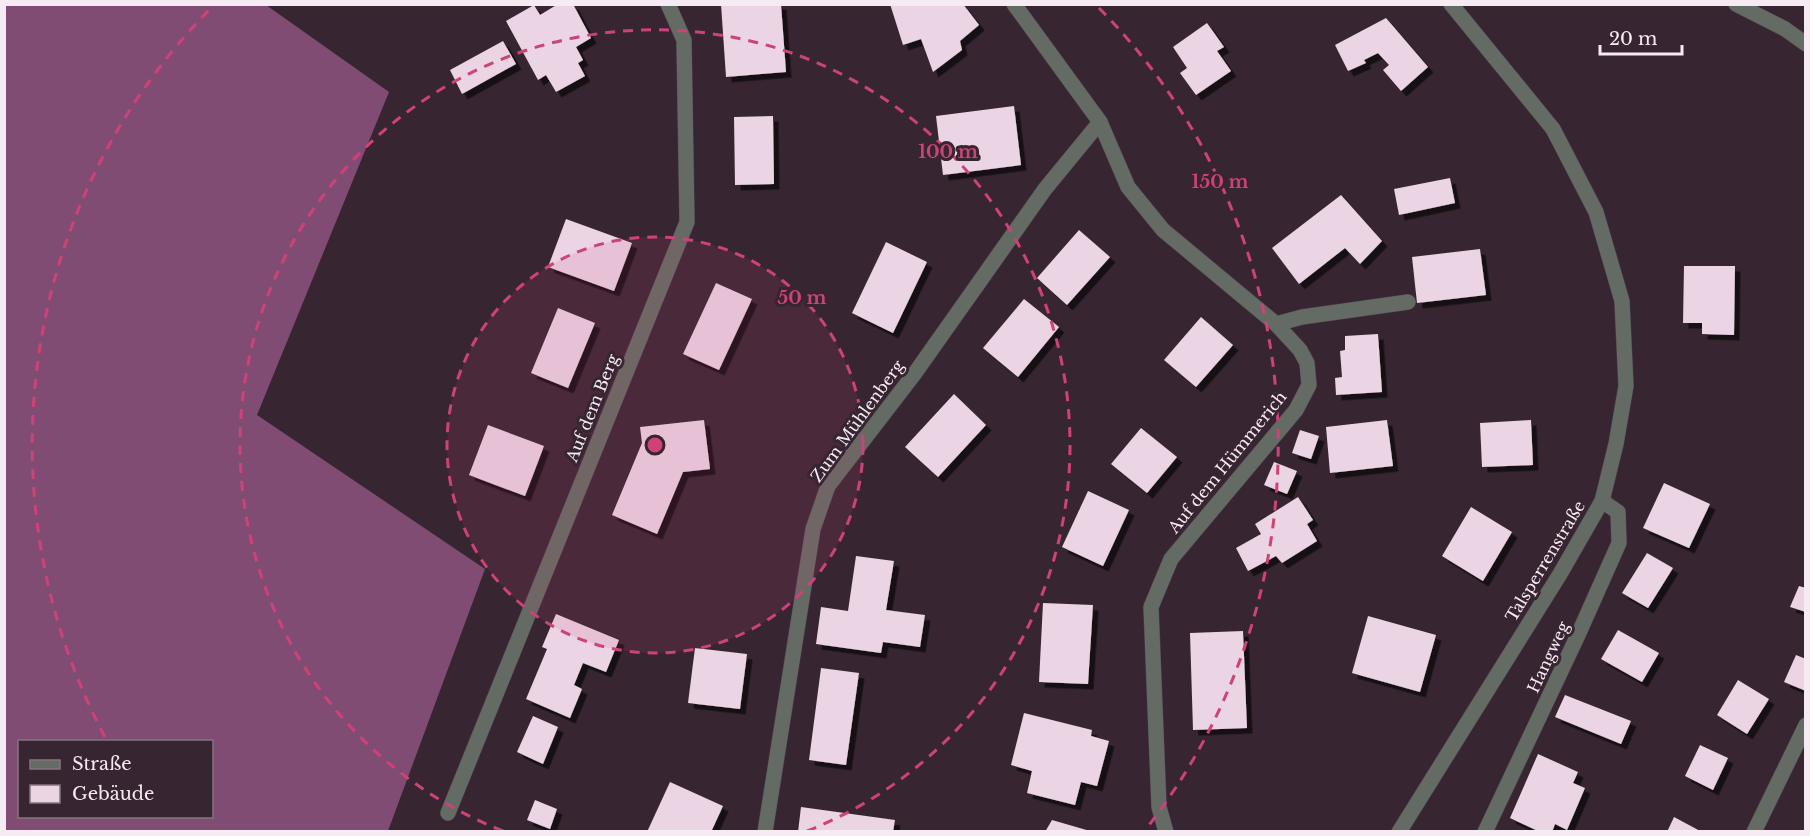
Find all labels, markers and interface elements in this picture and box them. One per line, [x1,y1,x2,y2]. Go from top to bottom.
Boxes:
scale bar [1600,18,1682,56]
text: 20 m [1609,28,1657,50]
text: 100 m [918,141,978,163]
text: 150 m [1192,171,1249,193]
text: 50 m [778,287,827,309]
street label: Auf dem Berg [561,351,623,466]
street label: Zum Mühlenberg [806,356,908,486]
street label: Auf dem Hümmerich [1163,387,1291,538]
centre of rings [645,435,665,455]
street label: Talsperrenstraße [1501,497,1589,625]
street label: Hangweg [1523,618,1573,696]
legend [18,740,213,818]
text: Straße [72,753,132,775]
text: Gebäude [72,783,154,805]

